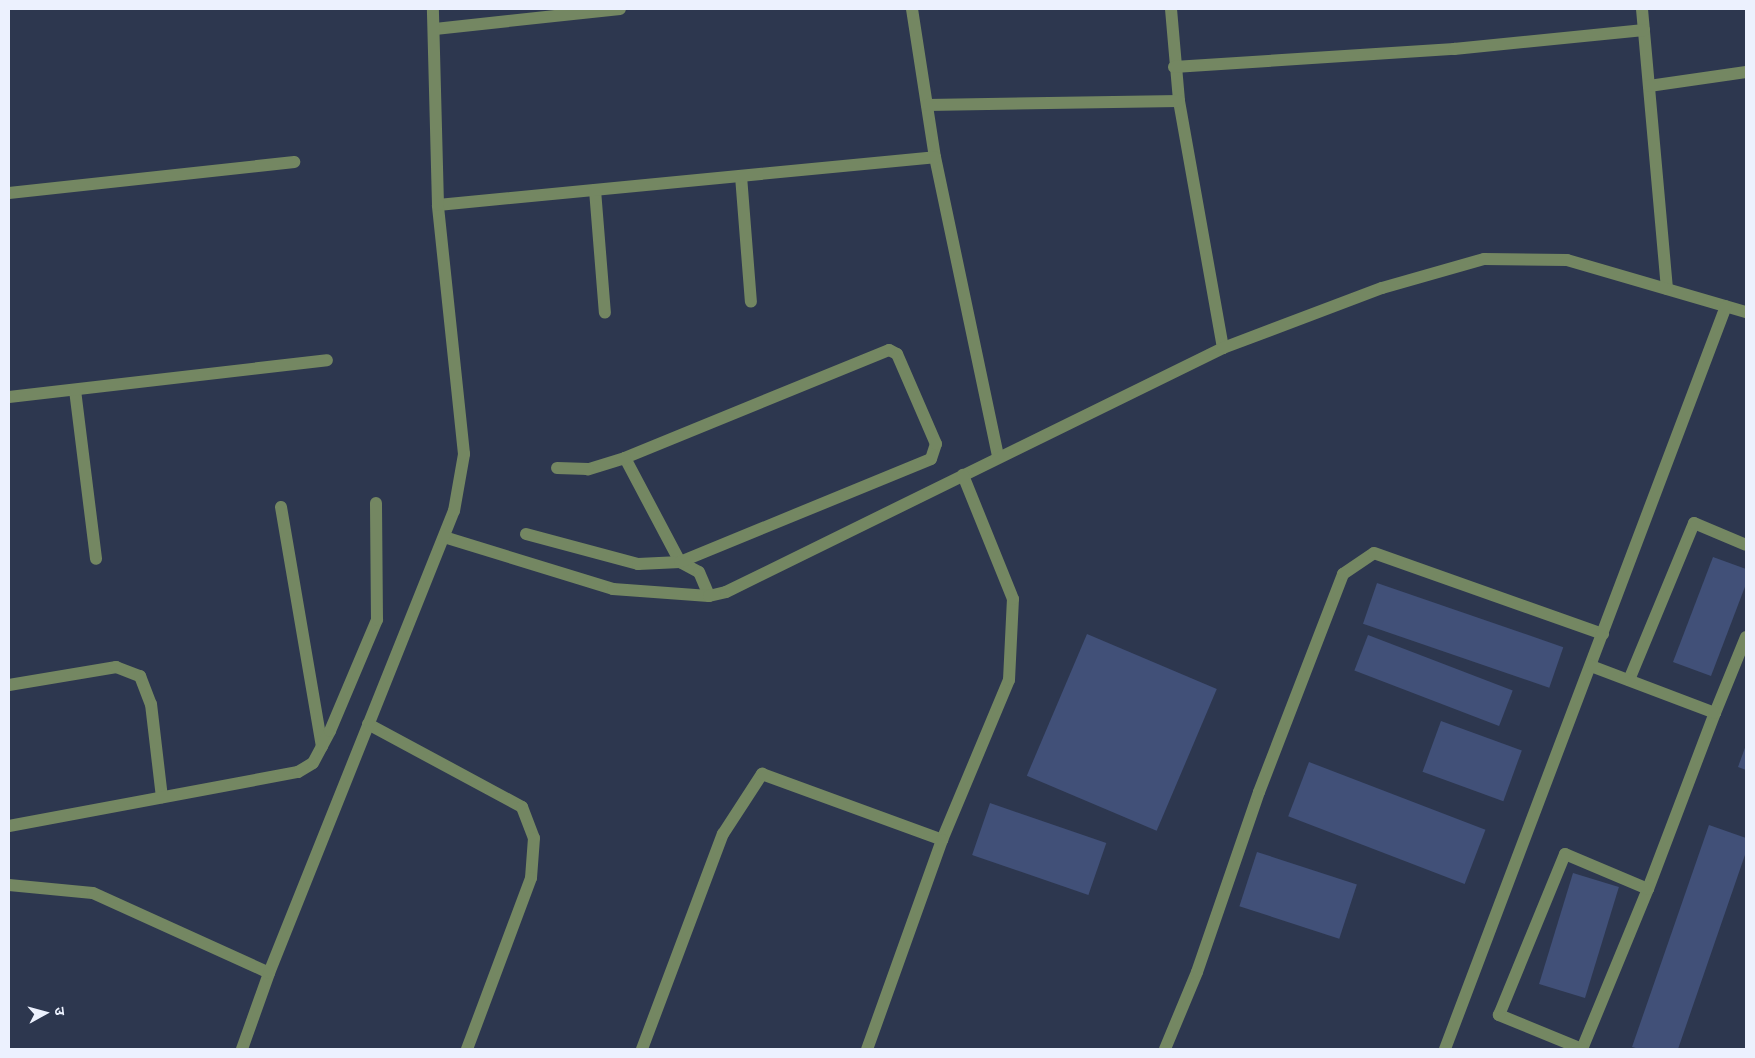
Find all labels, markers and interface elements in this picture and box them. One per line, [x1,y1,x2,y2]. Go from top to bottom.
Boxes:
north arrow [20,988,70,1038]
text: उ [51,1006,69,1016]

